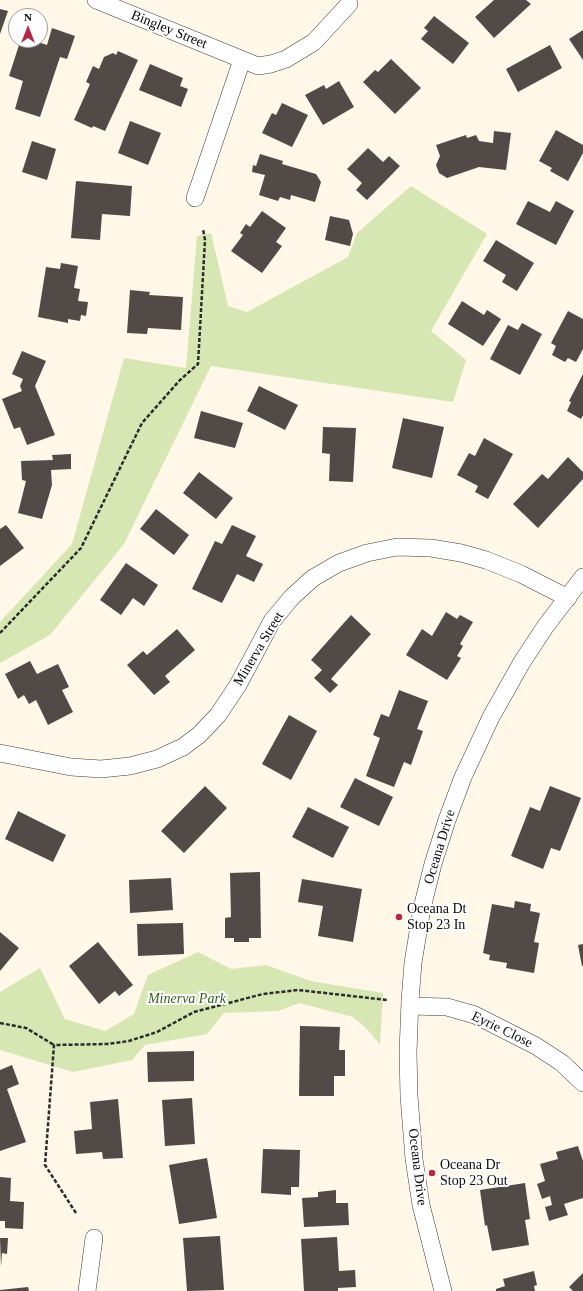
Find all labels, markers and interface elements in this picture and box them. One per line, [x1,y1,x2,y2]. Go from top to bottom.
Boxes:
street label: Bingley Street [129,7,209,53]
north arrow [8,8,48,48]
text: N [24,11,32,23]
street label: Minerva Street [230,609,288,689]
street label: Oceana Drive [421,808,459,886]
place label: Oceana Dt Stop 23 In [407,901,466,934]
marker: Oceana Dt Stop 23 In [394,912,404,922]
park label: Minerva Park [148,991,226,1007]
street label: Eyrie Close [469,1008,535,1052]
street label: Oceana Drive [404,1128,430,1206]
place label: Oceana Dr Stop 23 Out [440,1157,508,1190]
marker: Oceana Dr Stop 23 Out [427,1168,437,1178]

